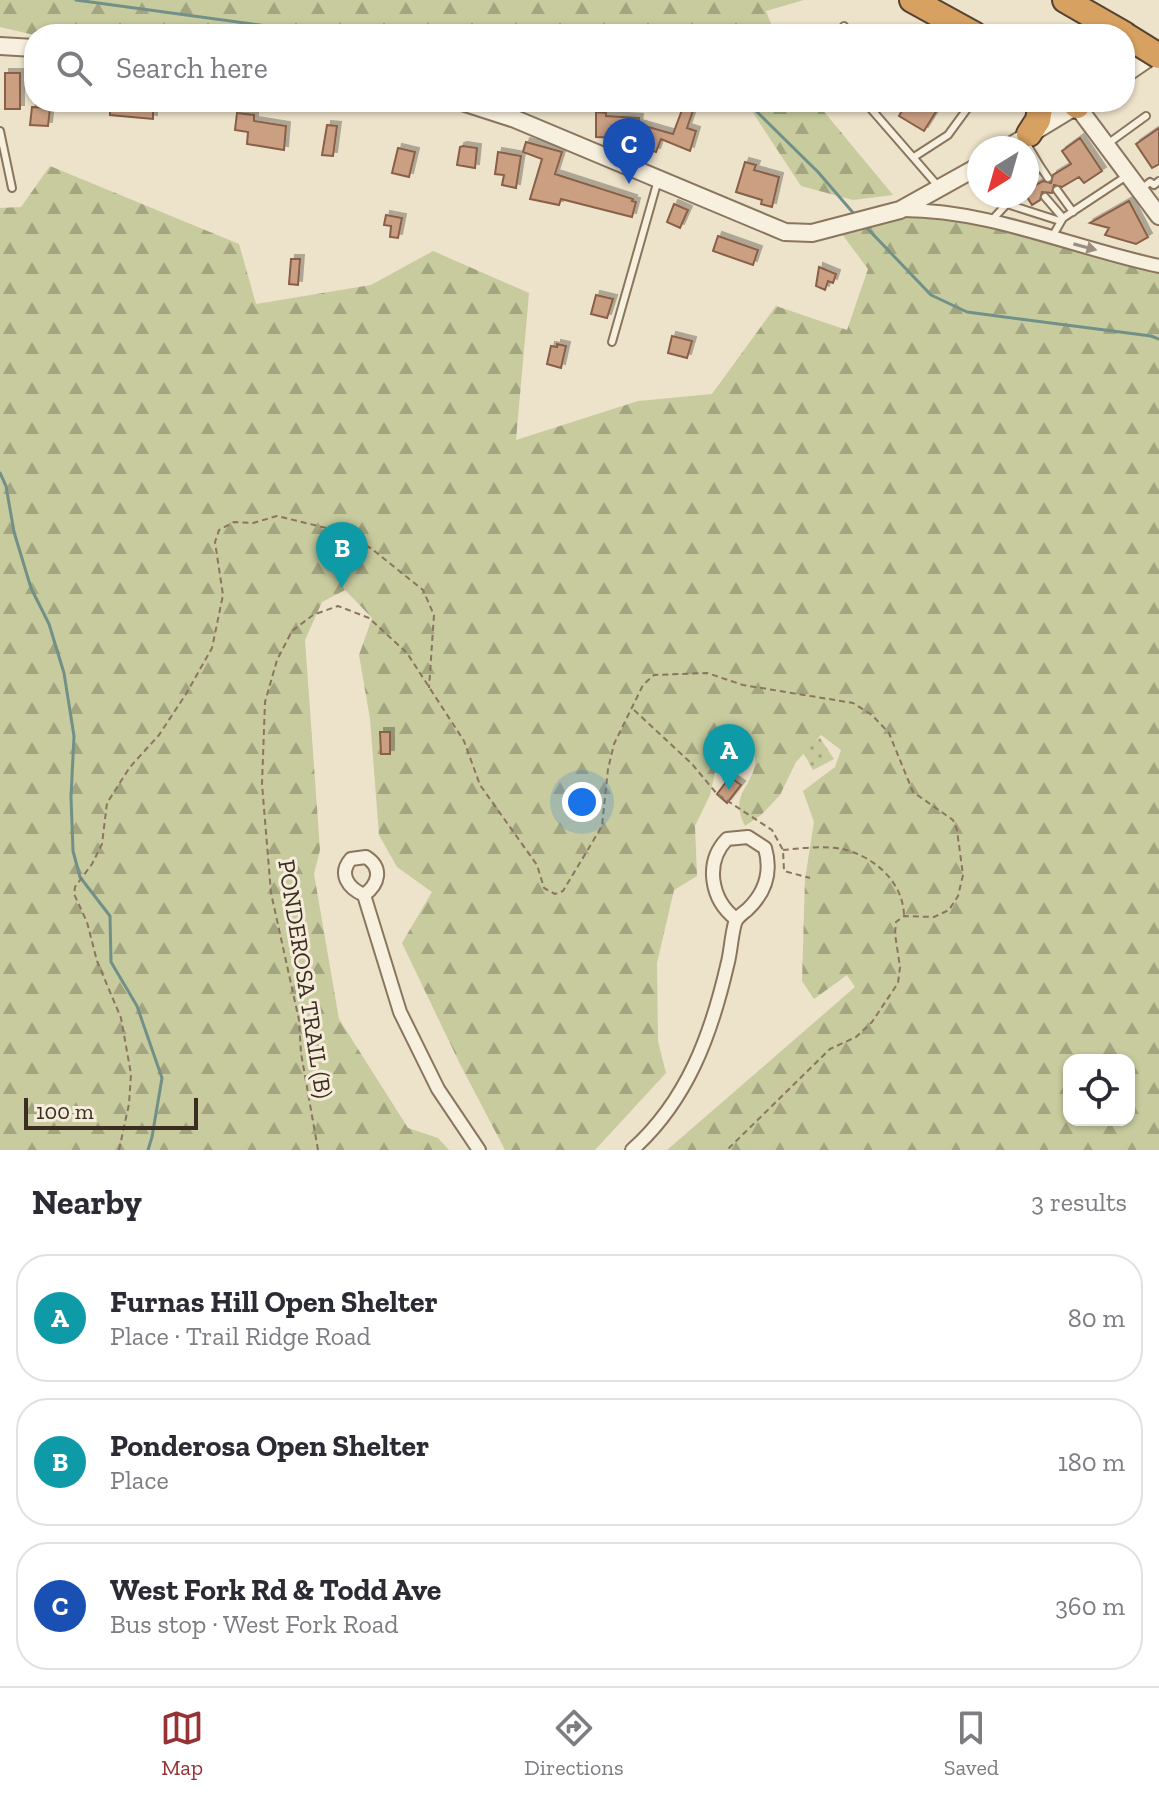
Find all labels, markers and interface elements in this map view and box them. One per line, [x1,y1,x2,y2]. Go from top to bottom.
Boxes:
search box [24,24,1135,112]
icon: search [52,46,96,90]
text: Search here [116,50,268,86]
pin: C [603,118,655,184]
north arrow [967,136,1039,208]
one-way arrow [1074,241,1098,254]
pin: B [316,522,368,588]
pin: A [703,724,755,790]
your location [562,782,602,822]
street label: PONDEROSA TRAIL (B) [272,857,339,1100]
map controls [1063,1054,1135,1126]
button: locate [1063,1054,1135,1126]
scale bar [24,1094,198,1130]
text: 100 m [36,1098,94,1125]
text: Nearby [32,1182,142,1223]
text: 3 results [1031,1186,1127,1218]
text: Furnas Hill Open Shelter [110,1284,438,1320]
text: A [51,1302,69,1334]
text: 80 m [1068,1302,1125,1334]
text: Place · Trail Ridge Road [110,1320,371,1352]
text: Ponderosa Open Shelter [110,1428,429,1464]
text: B [52,1446,68,1478]
text: 180 m [1058,1446,1125,1478]
text: Place [110,1464,169,1496]
text: West Fork Rd & Todd Ave [110,1572,441,1608]
text: C [52,1590,68,1622]
text: 360 m [1055,1590,1125,1622]
text: Bus stop · West Fork Road [110,1608,399,1640]
tab: Map [160,1706,204,1781]
tab: Directions [524,1706,624,1781]
tab: Saved [944,1706,999,1781]

